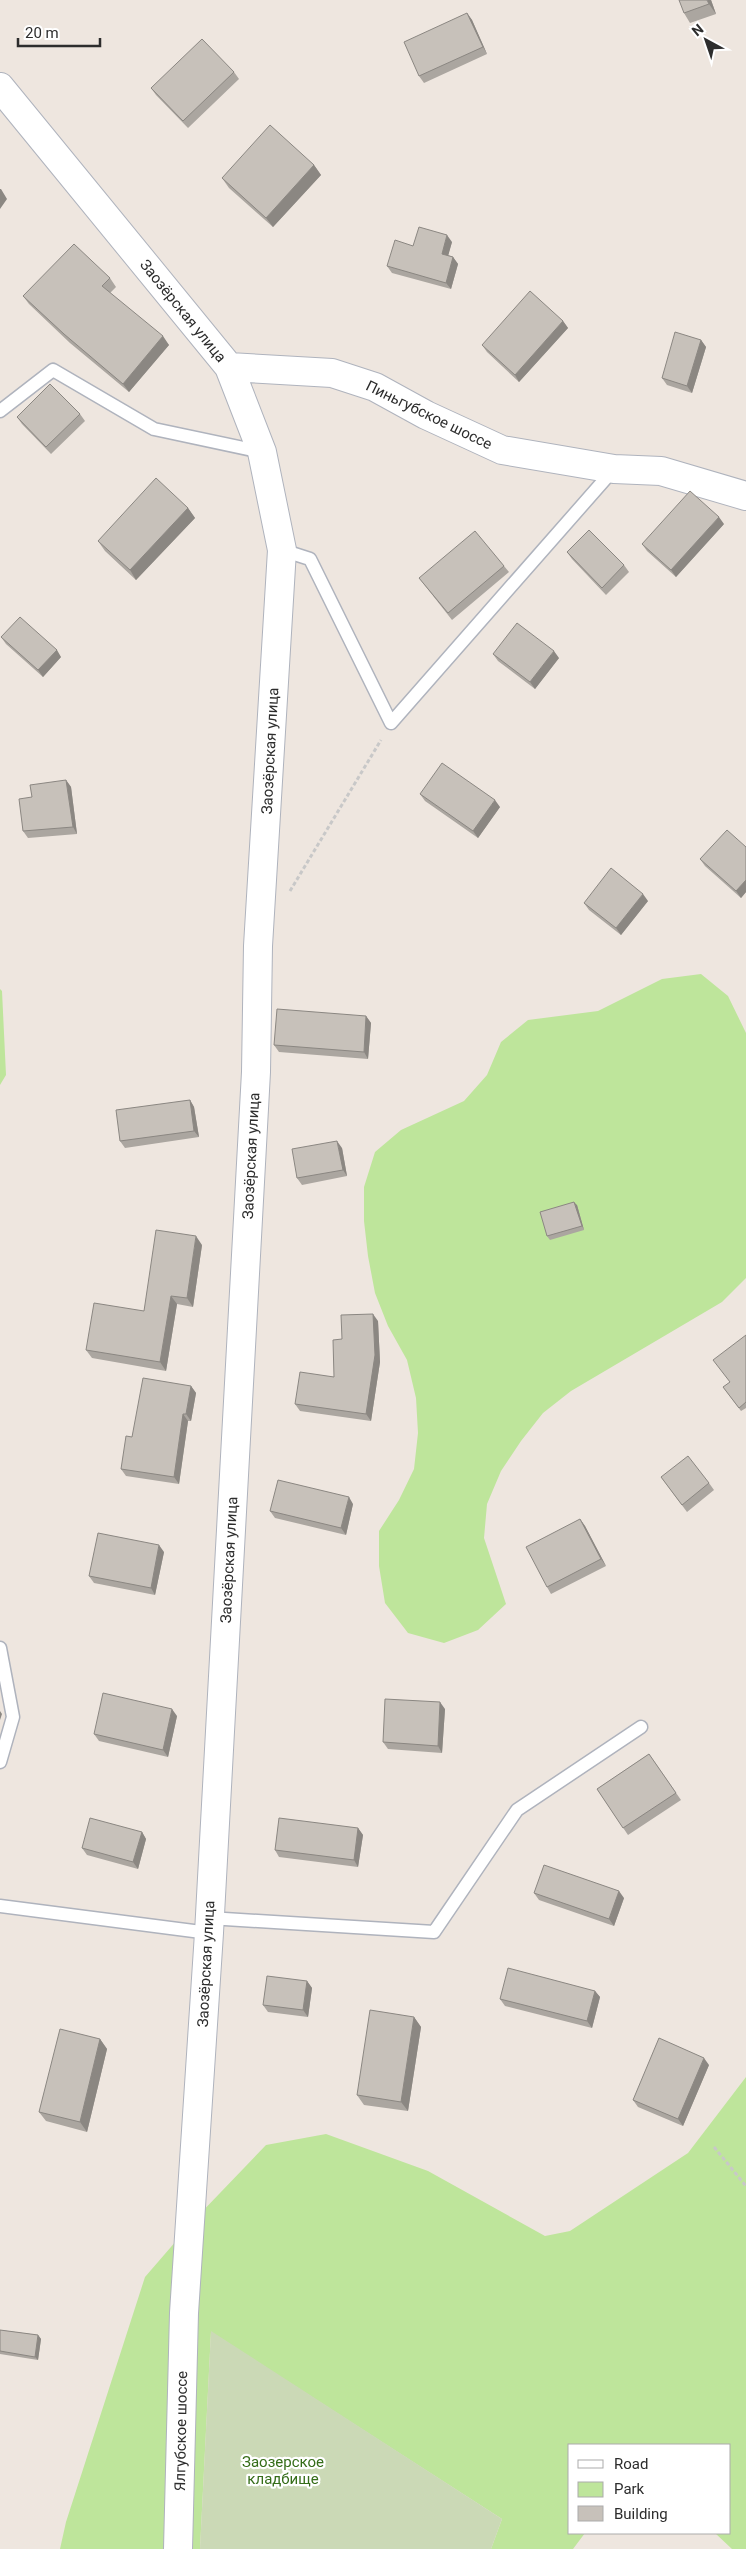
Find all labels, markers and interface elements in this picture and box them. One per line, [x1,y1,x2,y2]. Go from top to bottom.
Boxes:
scale bar [18,15,100,47]
north arrow [681,15,731,65]
text: N [689,21,707,39]
text: 20 m [25,24,59,42]
street label: Заозёрская улица [136,256,230,366]
street label: Пиньгубское шоссе [363,377,495,453]
street label: Заозёрская улица [258,687,282,815]
street label: Заозёрская улица [239,1092,263,1220]
street label: Заозёрская улица [217,1496,241,1624]
street label: Заозёрская улица [194,1900,218,2028]
street label: Ялгубское шоссе [171,2371,191,2491]
legend [568,2444,731,2534]
park label: Заозерское кладбище [242,2453,324,2488]
text: Road [614,2455,648,2473]
text: Park [614,2480,645,2498]
text: Building [614,2505,668,2523]

